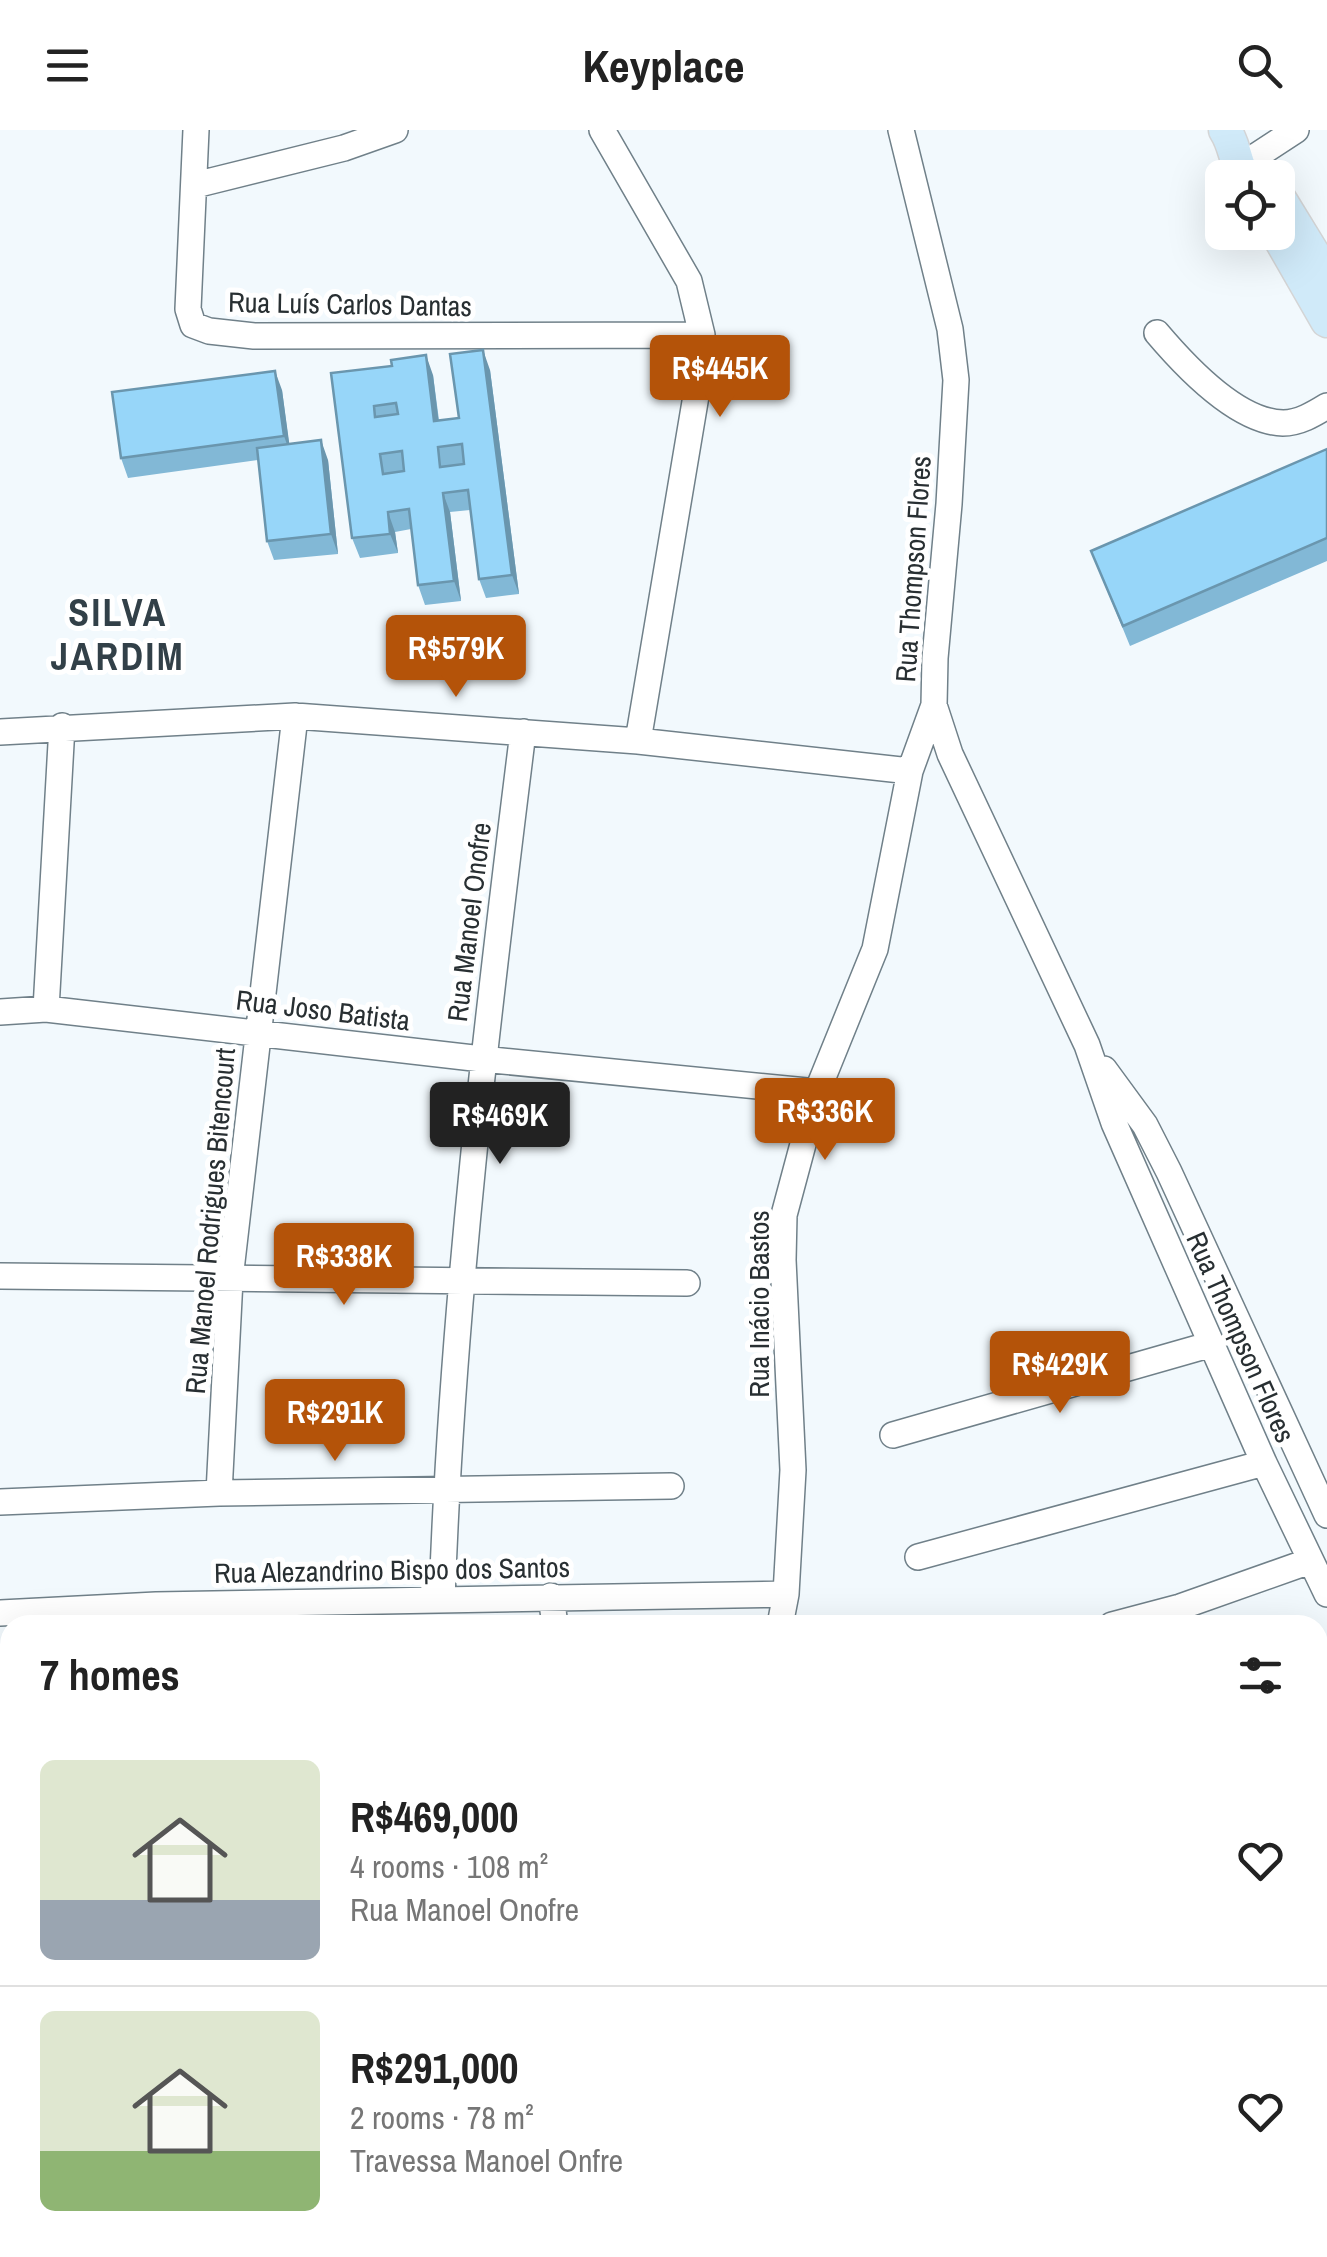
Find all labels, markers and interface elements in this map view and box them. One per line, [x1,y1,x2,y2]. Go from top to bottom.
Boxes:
text: Keyplace [582,35,745,96]
icon: menu [40,38,95,93]
icon: search [1232,38,1287,93]
map controls [1205,160,1295,250]
button: locate [1205,160,1295,250]
street label: Rua Luís Carlos Dantas [228,283,472,325]
pin: R$445K [639,335,801,420]
text: R$445K [672,346,768,389]
street label: Rua Thompson Flores [886,455,940,683]
district label: SILVA JARDIM [51,587,185,682]
pin: R$579K [375,615,537,700]
text: R$579K [408,626,504,669]
street label: Rua Manoel Onofre [438,820,500,1024]
street label: Rua Joso Batista [234,980,412,1040]
street label: Rua Manoel Rodrigues Bitencourt [176,1046,244,1396]
pin: R$336K [744,1078,906,1163]
pin: R$469K [419,1082,581,1167]
text: R$336K [777,1089,873,1132]
text: R$469K [452,1093,548,1136]
street label: Rua Inácio Bastos [740,1210,778,1398]
pin: R$338K [263,1223,425,1308]
street label: Rua Thompson Flores [1178,1226,1304,1448]
text: R$338K [296,1234,392,1277]
pin: R$429K [979,1331,1141,1416]
text: R$429K [1012,1342,1108,1385]
pin: R$291K [254,1379,416,1464]
text: R$291K [287,1390,383,1433]
street label: Rua Alezandrino Bispo dos Santos [214,1548,570,1592]
text: 7 homes [40,1647,180,1703]
icon: filters [1233,1648,1288,1703]
text: R$469,000 [350,1789,519,1845]
icon: home [120,1800,240,1920]
icon: heart [1233,1833,1288,1888]
text: 4 rooms · 108 m² [350,1845,548,1888]
text: Rua Manoel Onofre [350,1888,579,1931]
text: R$291,000 [350,2040,519,2096]
icon: home [120,2051,240,2171]
icon: heart [1233,2084,1288,2139]
text: 2 rooms · 78 m² [350,2096,534,2139]
text: Travessa Manoel Onfre [350,2139,623,2182]

